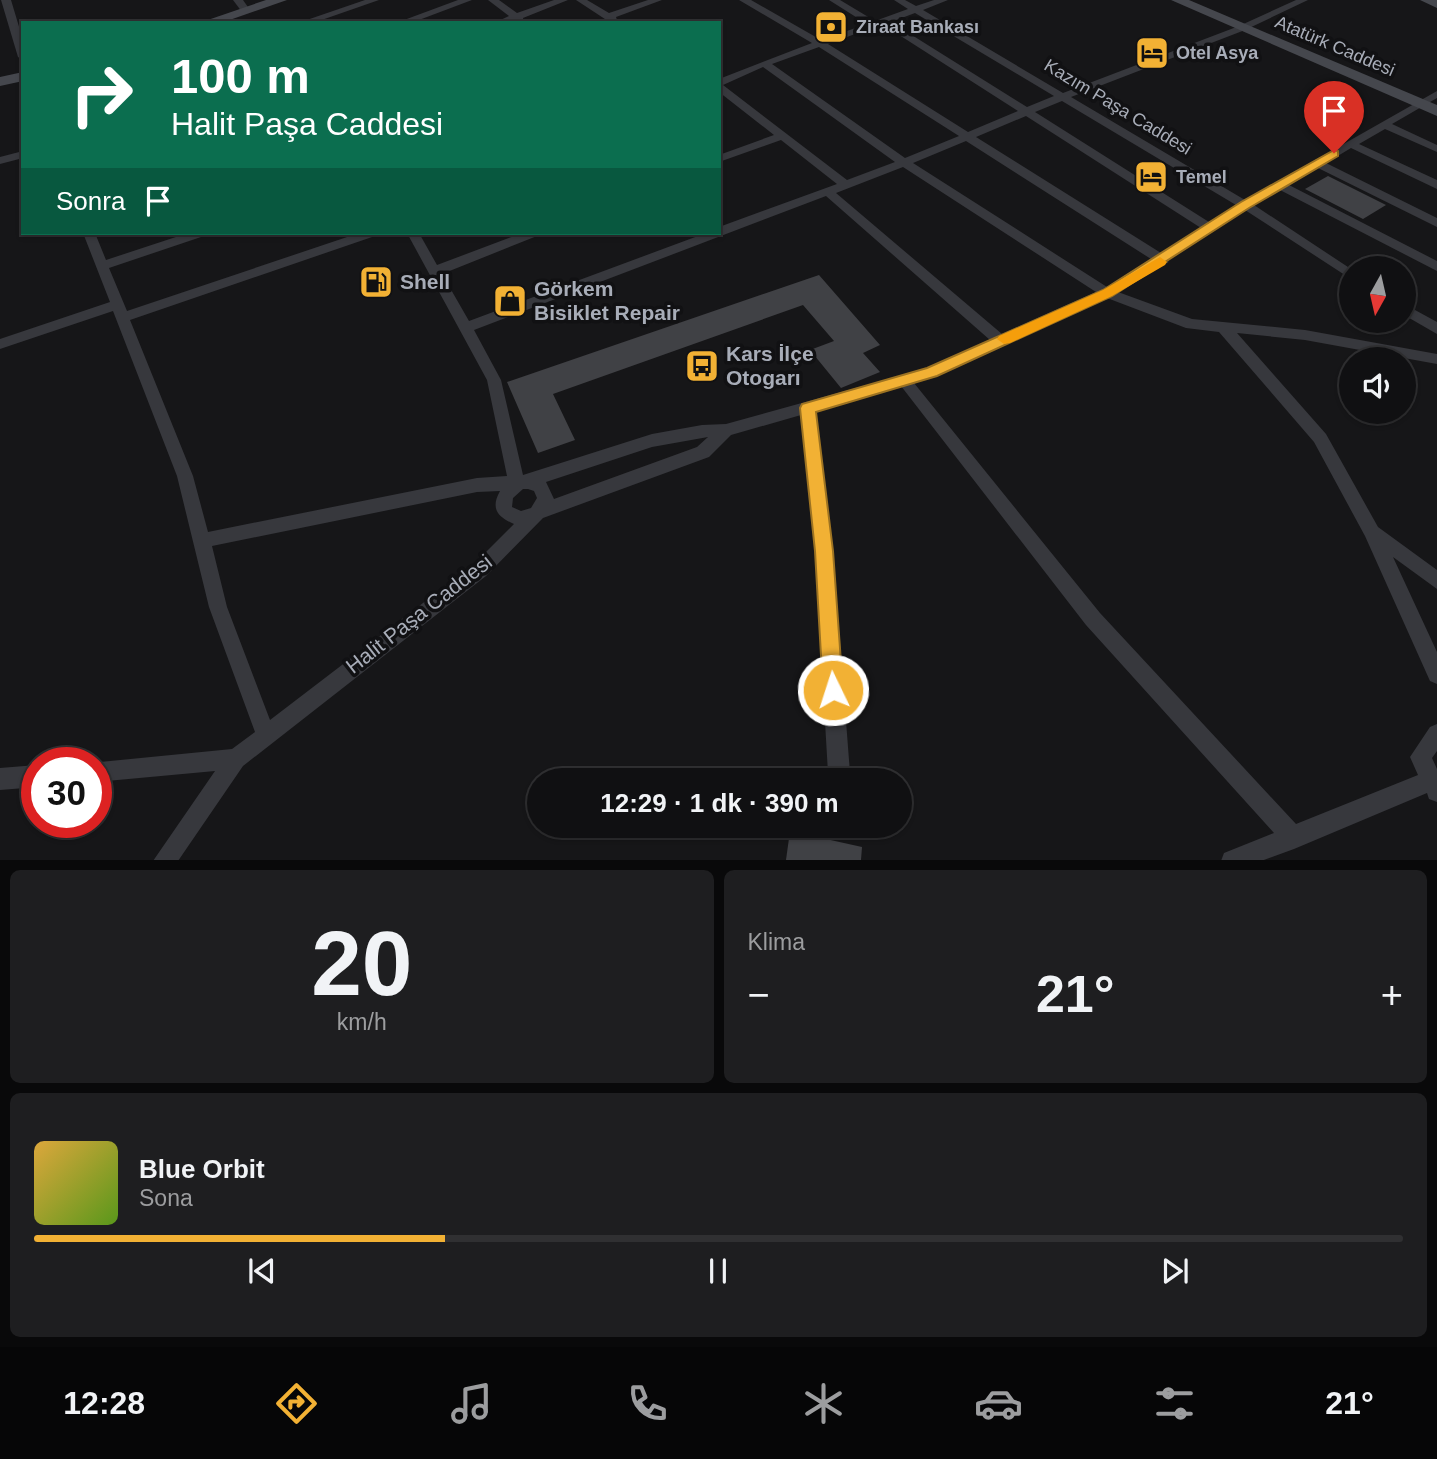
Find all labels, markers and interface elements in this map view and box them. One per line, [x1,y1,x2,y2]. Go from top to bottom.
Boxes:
bank icon: Ziraat Bankası [812,8,850,46]
street label: Atatürk Caddesi [1272,12,1398,80]
place label: Ziraat Bankası [856,17,979,37]
hotel icon: Otel Asya [1133,34,1171,72]
place label: Otel Asya [1176,43,1259,63]
icon: right [56,49,147,140]
text: 100 m [171,49,310,103]
street label: Kazım Paşa Caddesi [1041,55,1195,159]
pin [1304,81,1364,153]
icon: arrive [1315,92,1353,130]
text: Halit Paşa Caddesi [171,106,443,142]
hotel icon: Temel [1132,158,1170,196]
place label: Temel [1176,167,1227,187]
icon: arrive [139,182,177,220]
text: Sonra [56,186,125,216]
north arrow [1339,256,1416,332]
map controls [1339,256,1416,424]
fuel station icon: Shell [357,263,395,301]
place label: Shell [400,270,450,293]
place label: Görkem Bisiklet Repair [534,277,680,324]
shop icon: Görkem Bisiklet Repair [491,282,529,320]
place label: Kars İlçe Otogarı [726,342,814,389]
bus stop icon: Kars İlçe Otogarı [683,347,721,385]
button: sound [1339,347,1416,424]
street label: Halit Paşa Caddesi [341,550,496,678]
position arrow [796,653,870,727]
speed limit sign: 30 [21,747,112,838]
text: 12:29 · 1 dk · 390 m [600,788,839,818]
text: 20 [311,913,412,1014]
text: Klima [748,929,805,955]
text: 21° [1036,965,1115,1023]
text: − [748,974,770,1016]
text: + [1381,974,1403,1016]
text: km/h [337,1009,387,1035]
text: Blue Orbit [139,1154,265,1184]
text: Sona [139,1185,193,1211]
icon: previous [243,1252,281,1290]
icon: pause [699,1252,737,1290]
icon: next [1156,1252,1194,1290]
icon: directions [272,1379,321,1428]
icon: music [447,1379,496,1428]
icon: phone [623,1379,672,1428]
icon: climate [799,1379,848,1428]
icon: car [974,1379,1023,1428]
icon: filters [1150,1379,1199,1428]
text: 12:28 [63,1385,145,1421]
text: 21° [1325,1385,1374,1421]

